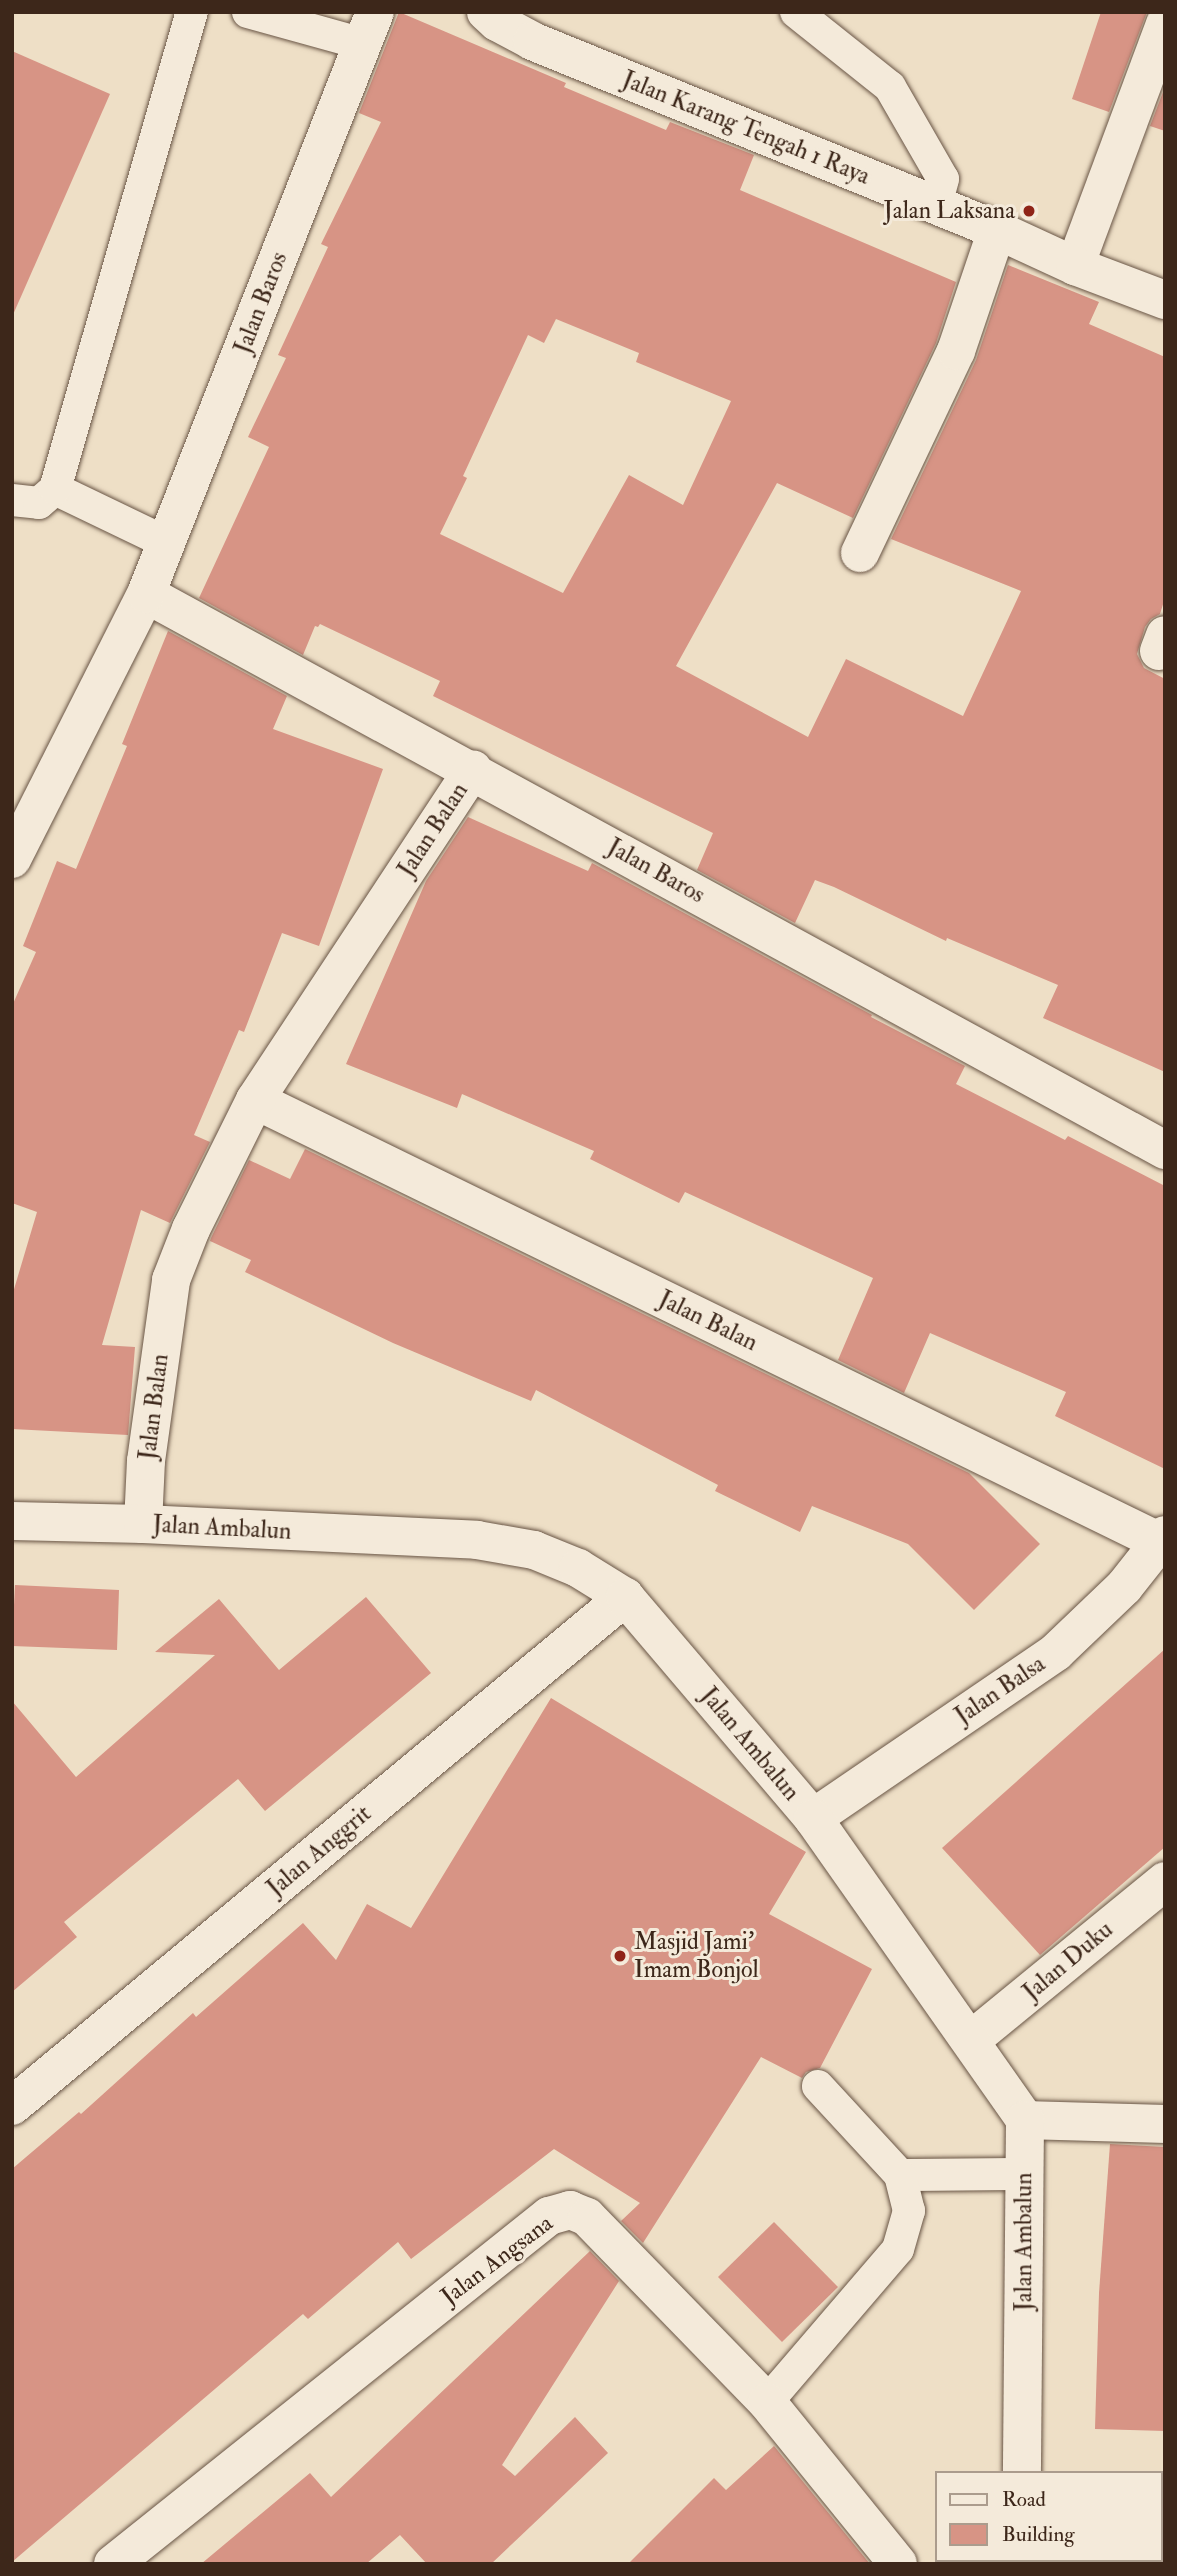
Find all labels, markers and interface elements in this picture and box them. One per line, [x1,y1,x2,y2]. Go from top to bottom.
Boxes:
street label: Jalan Karang Tengah 1 Raya [618,65,874,191]
place label: Jalan Laksana [884,197,1015,225]
marker: Jalan Laksana [1021,203,1037,219]
street label: Jalan Baros [228,248,294,358]
street label: Jalan Balan [392,777,474,883]
street label: Jalan Baros [602,833,710,909]
street label: Jalan Balan [654,1285,762,1357]
street label: Jalan Balan [133,1352,175,1462]
street label: Jalan Ambalun [152,1510,292,1546]
street label: Jalan Balsa [950,1649,1050,1731]
street label: Jalan Ambalun [694,1682,806,1806]
street label: Jalan Anggrit [261,1799,377,1903]
street label: Jalan Duku [1017,1915,1119,2007]
place label: Masjid Jami' Imam Bonjol [634,1928,759,1984]
marker: Masjid Jami' Imam Bonjol [612,1948,628,1964]
street label: Jalan Ambalun [1010,2173,1038,2311]
street label: Jalan Angsana [436,2209,558,2311]
legend [936,2471,1163,2562]
text: Road [1002,2486,1046,2513]
text: Building [1002,2521,1075,2548]

